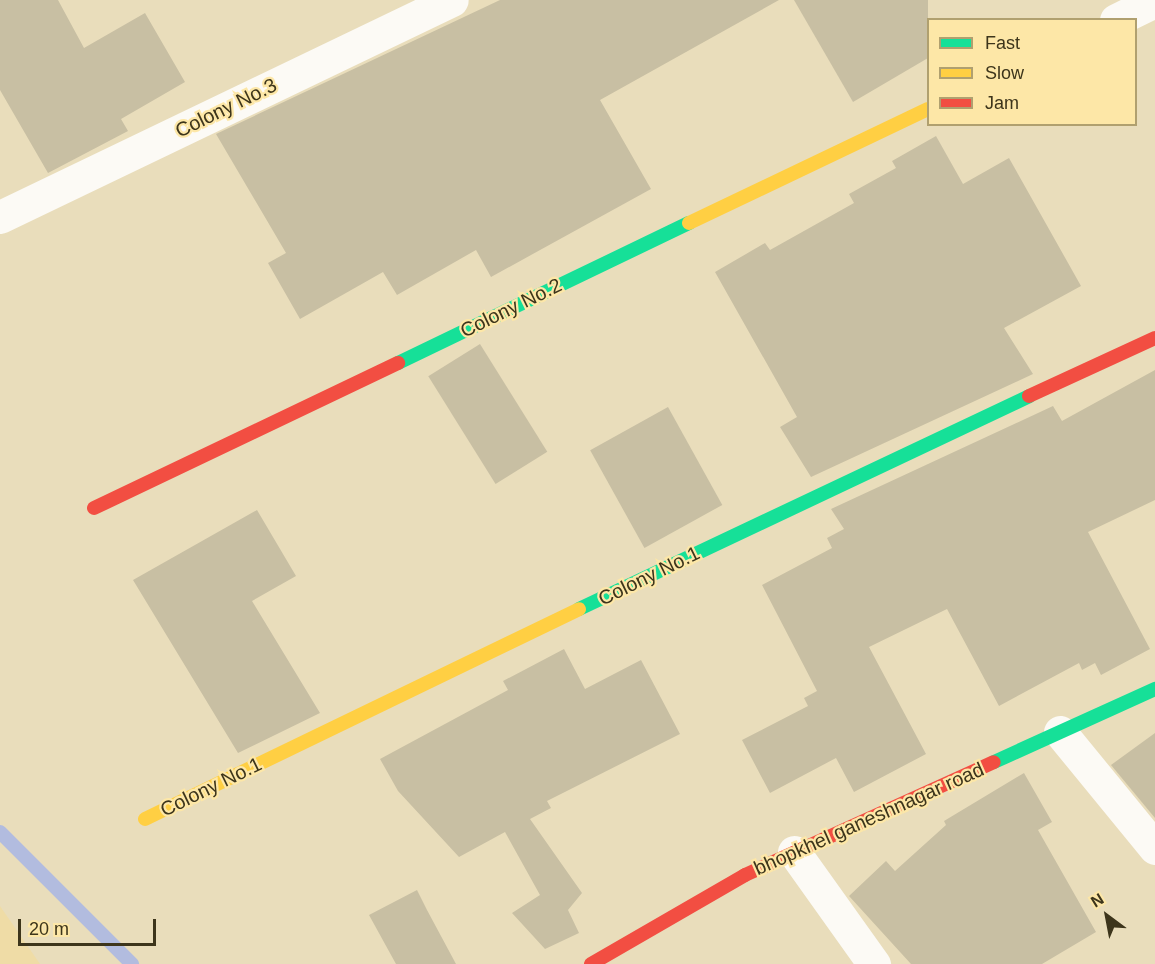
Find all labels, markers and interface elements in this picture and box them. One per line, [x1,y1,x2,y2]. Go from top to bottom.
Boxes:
legend [927,18,1137,126]
text: Fast [985,33,1020,53]
text: Slow [985,63,1024,83]
street label: Colony No.3 [171,73,281,143]
text: Jam [985,93,1019,113]
street label: Colony No.2 [456,273,566,343]
street label: Colony No.1 [594,541,704,611]
street label: Colony No.1 [156,752,266,822]
street label: bhopkhel ganeshnagar road [750,757,988,881]
north arrow [1077,886,1137,946]
text: N [1088,890,1107,911]
scale bar [21,907,159,945]
text: 20 m [29,919,69,939]

